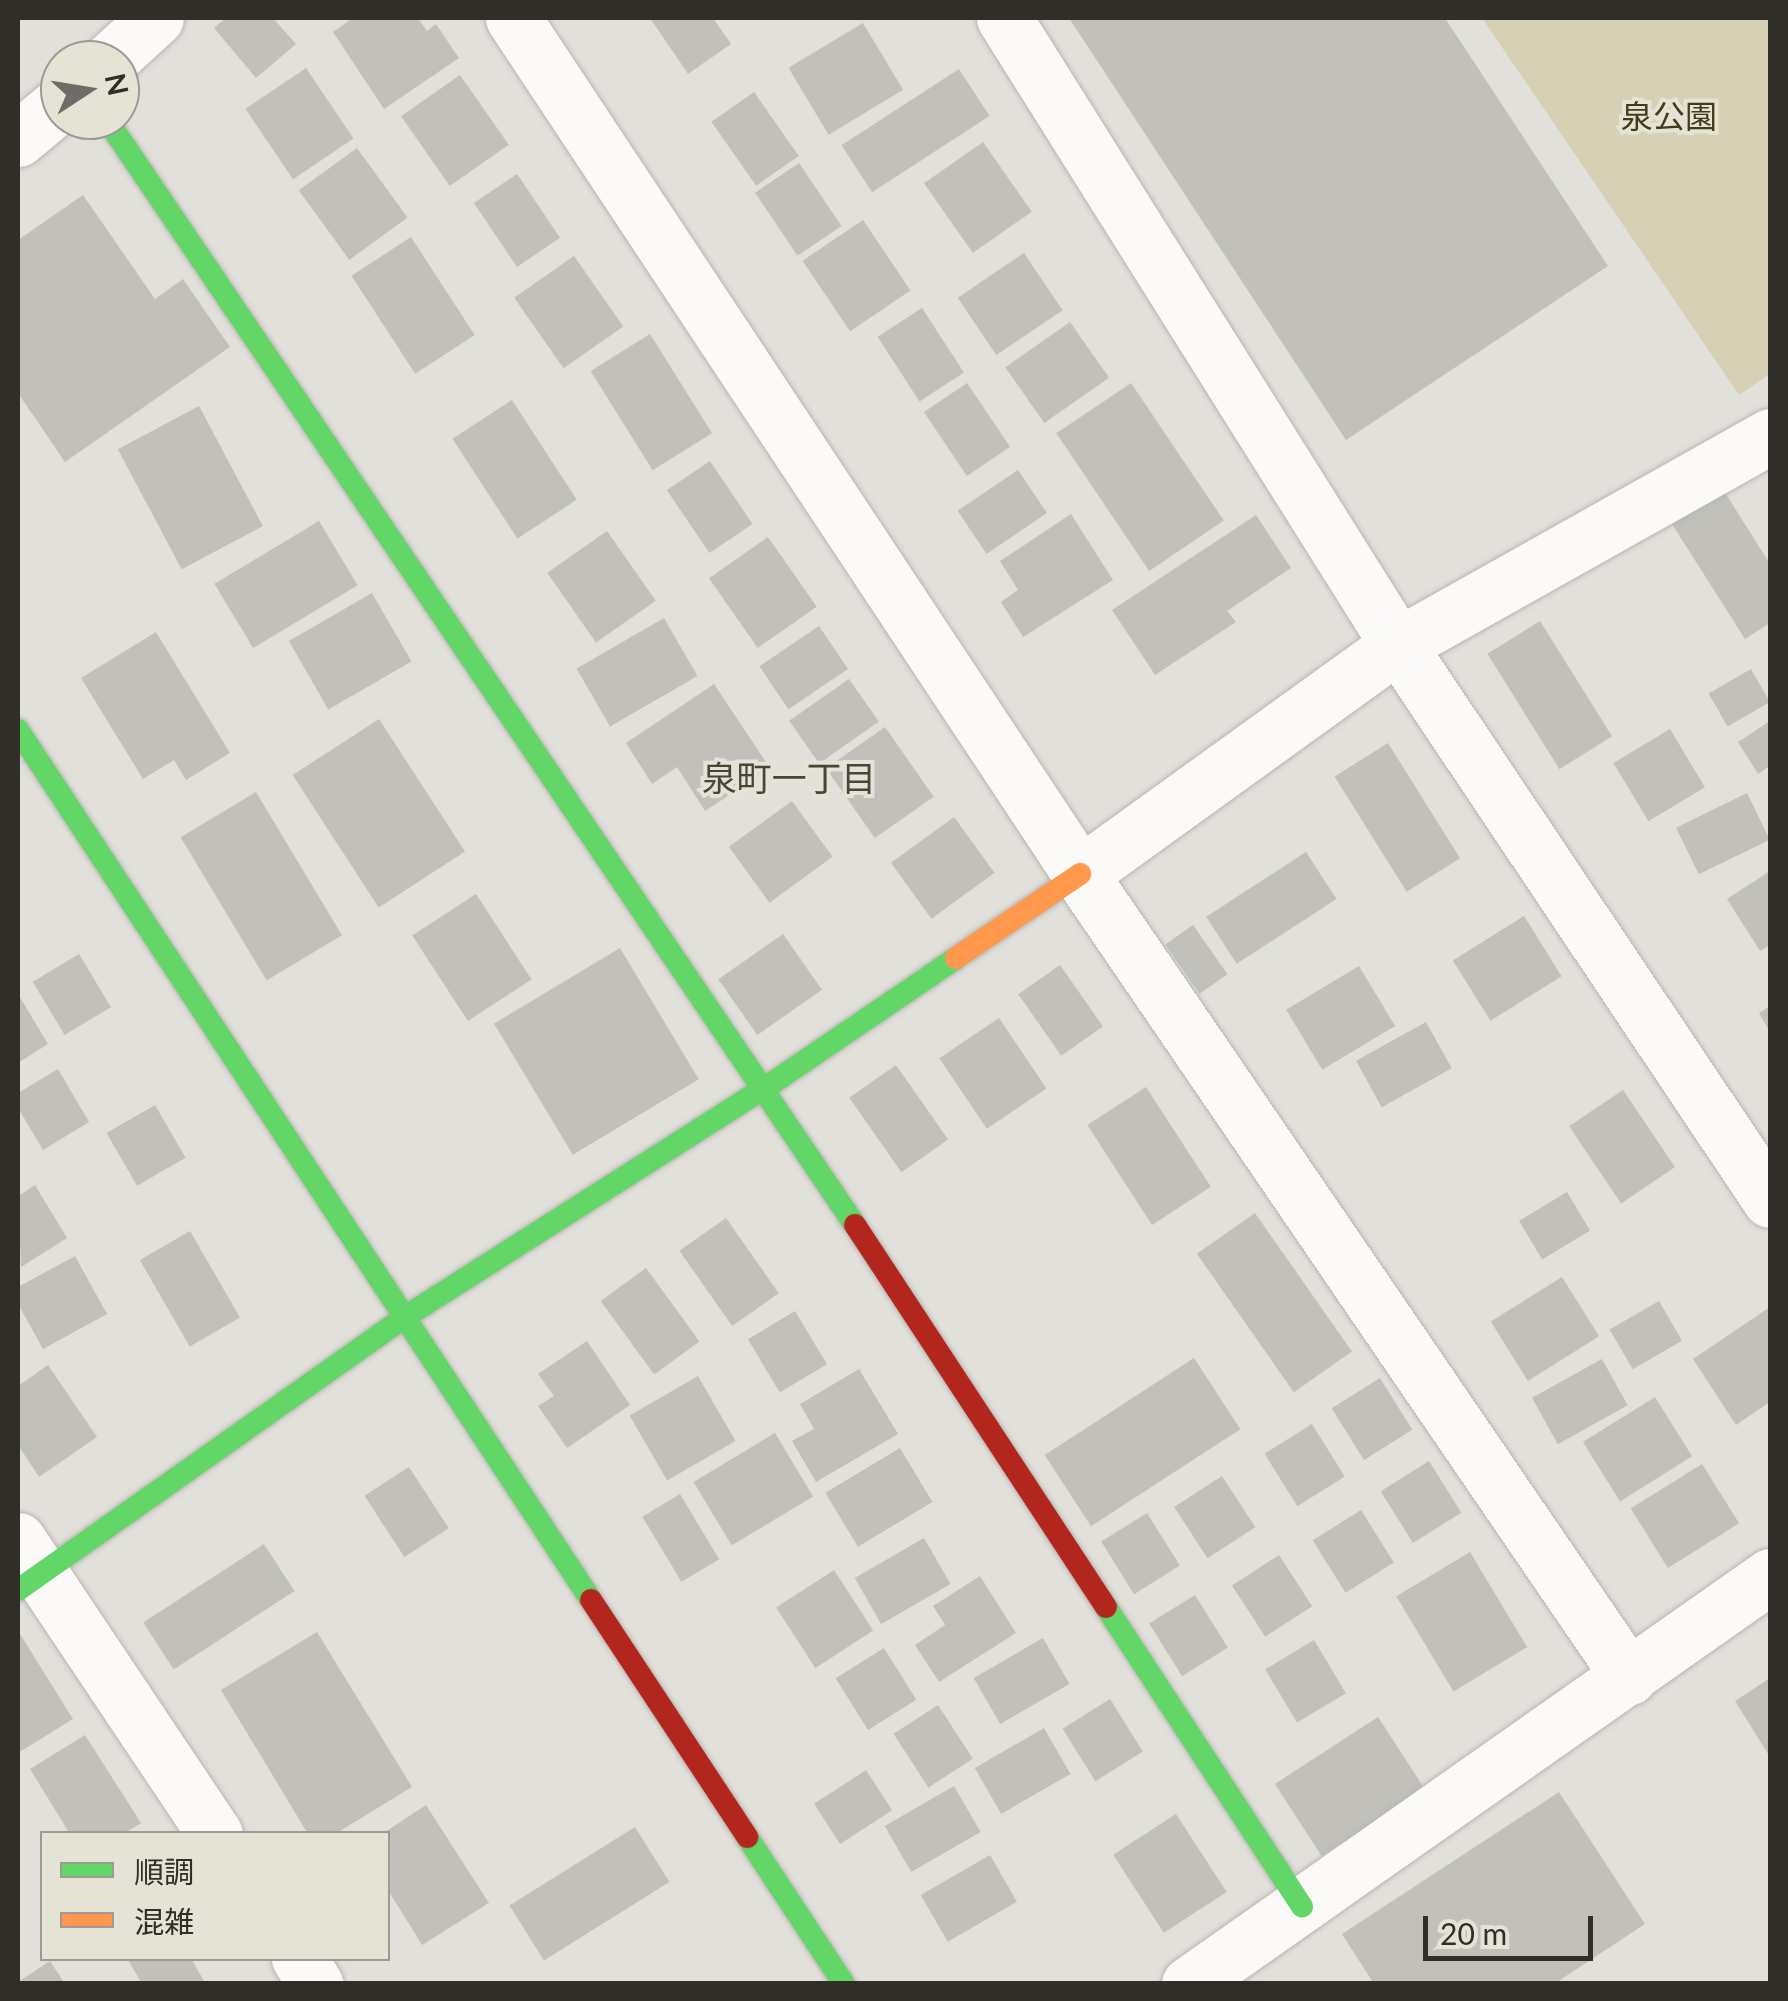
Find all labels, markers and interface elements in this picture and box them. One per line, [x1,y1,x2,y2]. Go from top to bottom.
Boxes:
north arrow [40,40,140,140]
text: N [99,70,136,98]
park label: 泉公園 [1621,97,1717,135]
district label: 泉町一丁目 [702,756,876,798]
legend [40,1831,390,1961]
text: 順調 [134,1853,194,1889]
scale bar [1428,1896,1598,1958]
text: 混雑 [134,1903,194,1939]
text: 20 m [1440,1915,1507,1951]

